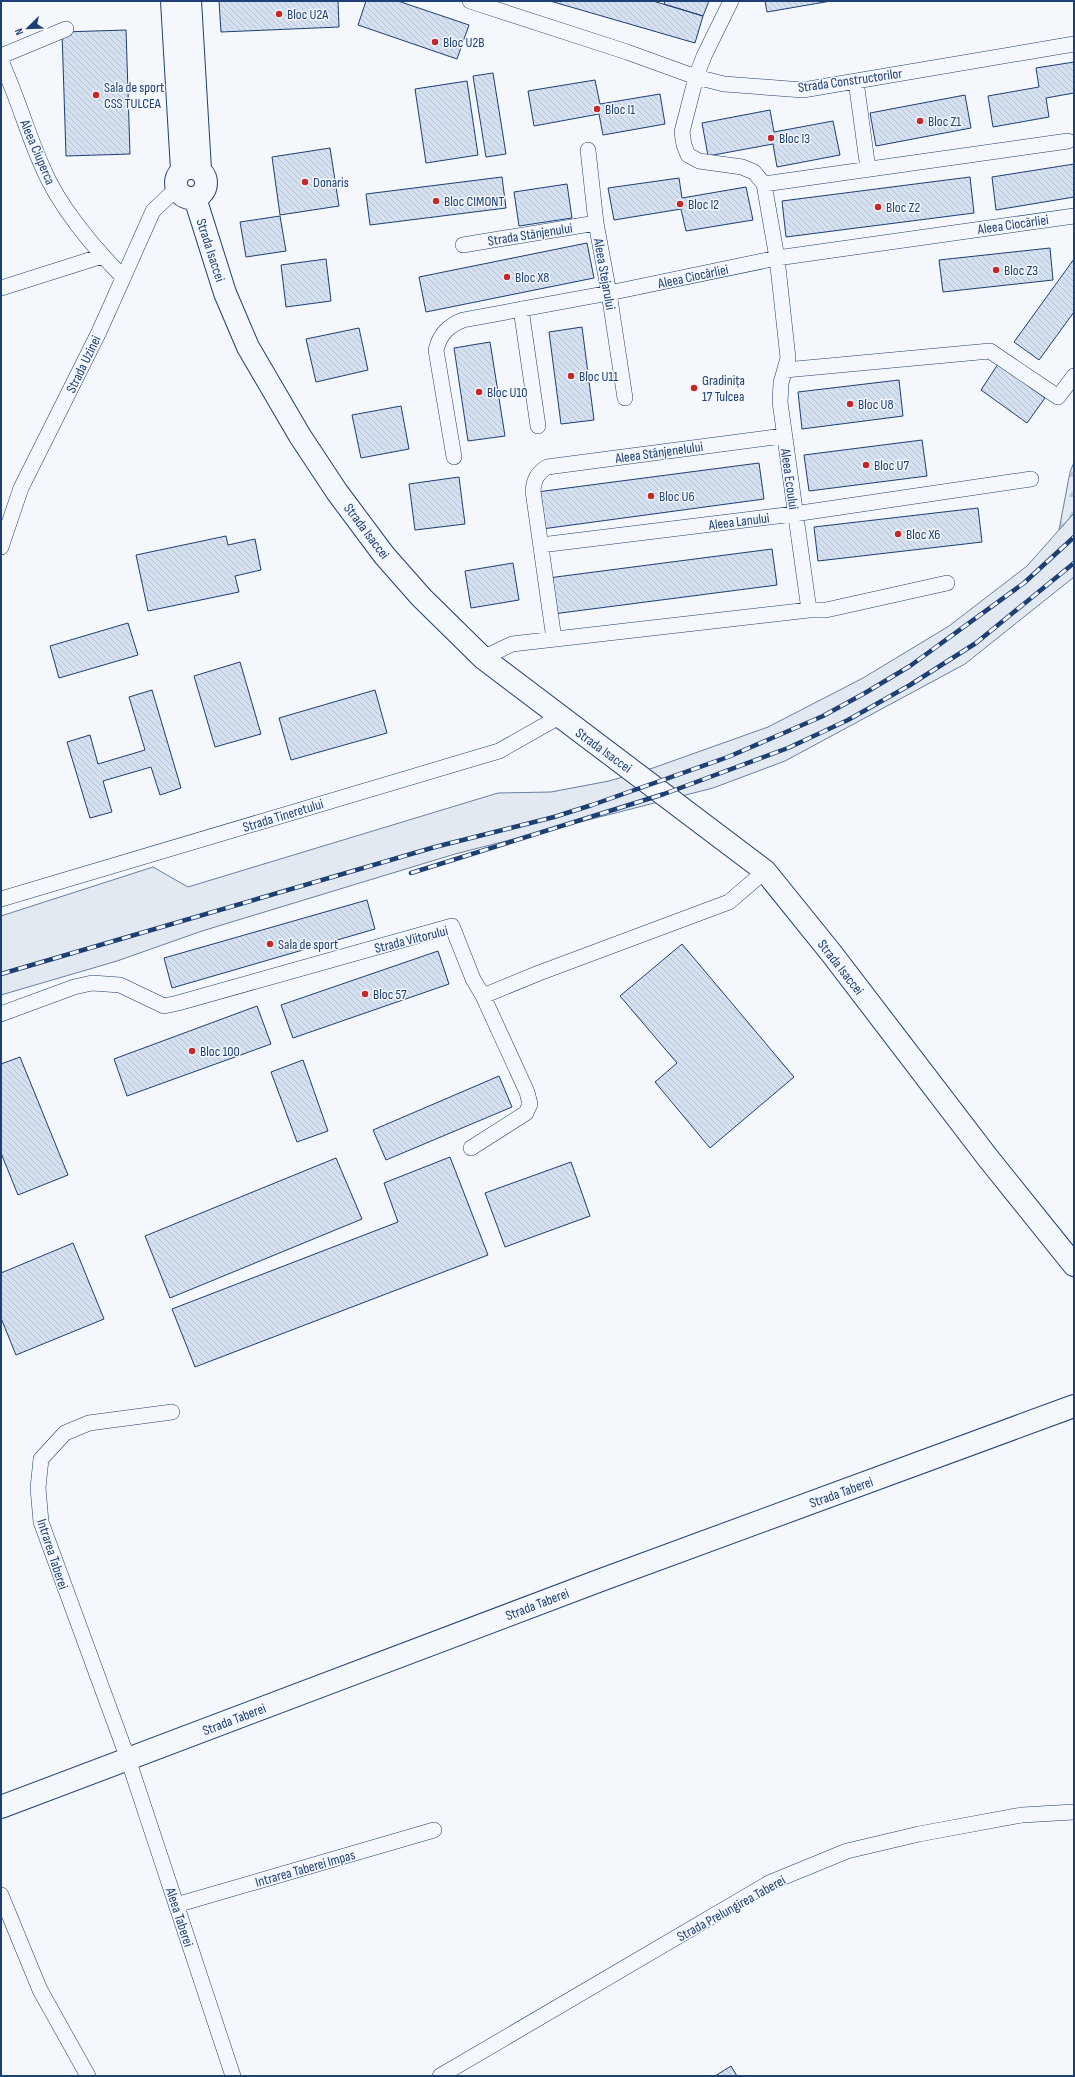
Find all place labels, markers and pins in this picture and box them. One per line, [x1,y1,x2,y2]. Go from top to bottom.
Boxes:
place label: Bloc U2A [287,6,329,23]
marker: Bloc U2A [274,9,284,19]
place label: Bloc U2B [443,34,484,51]
marker: Bloc U2B [430,37,440,47]
place label: Sala de sport CSS TULCEA [104,79,164,112]
marker: Sala de sport CSS TULCEA [91,90,101,100]
place label: Bloc I1 [605,101,635,118]
marker: Bloc I1 [592,104,602,114]
place label: Bloc Z1 [928,113,961,130]
marker: Bloc Z1 [915,116,925,126]
place label: Bloc I3 [779,130,810,147]
marker: Bloc I3 [766,133,776,143]
place label: Donaris [313,174,349,191]
marker: Donaris [300,177,310,187]
place label: Bloc CIMONT [444,193,504,210]
marker: Bloc CIMONT [431,196,441,206]
place label: Bloc I2 [688,196,719,213]
marker: Bloc I2 [675,199,685,209]
place label: Bloc Z2 [886,199,920,216]
marker: Bloc Z2 [873,202,883,212]
place label: Bloc Z3 [1004,262,1038,279]
marker: Bloc Z3 [991,265,1001,275]
place label: Bloc X8 [515,269,549,286]
marker: Bloc X8 [502,272,512,282]
place label: Bloc U11 [579,368,618,385]
marker: Bloc U11 [566,371,576,381]
place label: Gradinița 17 Tulcea [702,372,745,405]
marker: Gradinița 17 Tulcea [689,383,699,393]
place label: Bloc U10 [487,384,528,401]
marker: Bloc U10 [474,387,484,397]
place label: Bloc U8 [858,396,894,413]
marker: Bloc U8 [845,399,855,409]
place label: Bloc U7 [874,457,909,474]
marker: Bloc U7 [861,460,871,470]
place label: Bloc U6 [659,488,695,505]
marker: Bloc U6 [646,491,656,501]
place label: Bloc X6 [906,526,940,543]
marker: Bloc X6 [893,529,903,539]
place label: Sala de sport [278,936,338,953]
marker: Sala de sport [265,939,275,949]
place label: Bloc 57 [373,986,407,1003]
marker: Bloc 57 [360,989,370,999]
place label: Bloc 100 [200,1043,240,1060]
marker: Bloc 100 [187,1046,197,1056]

